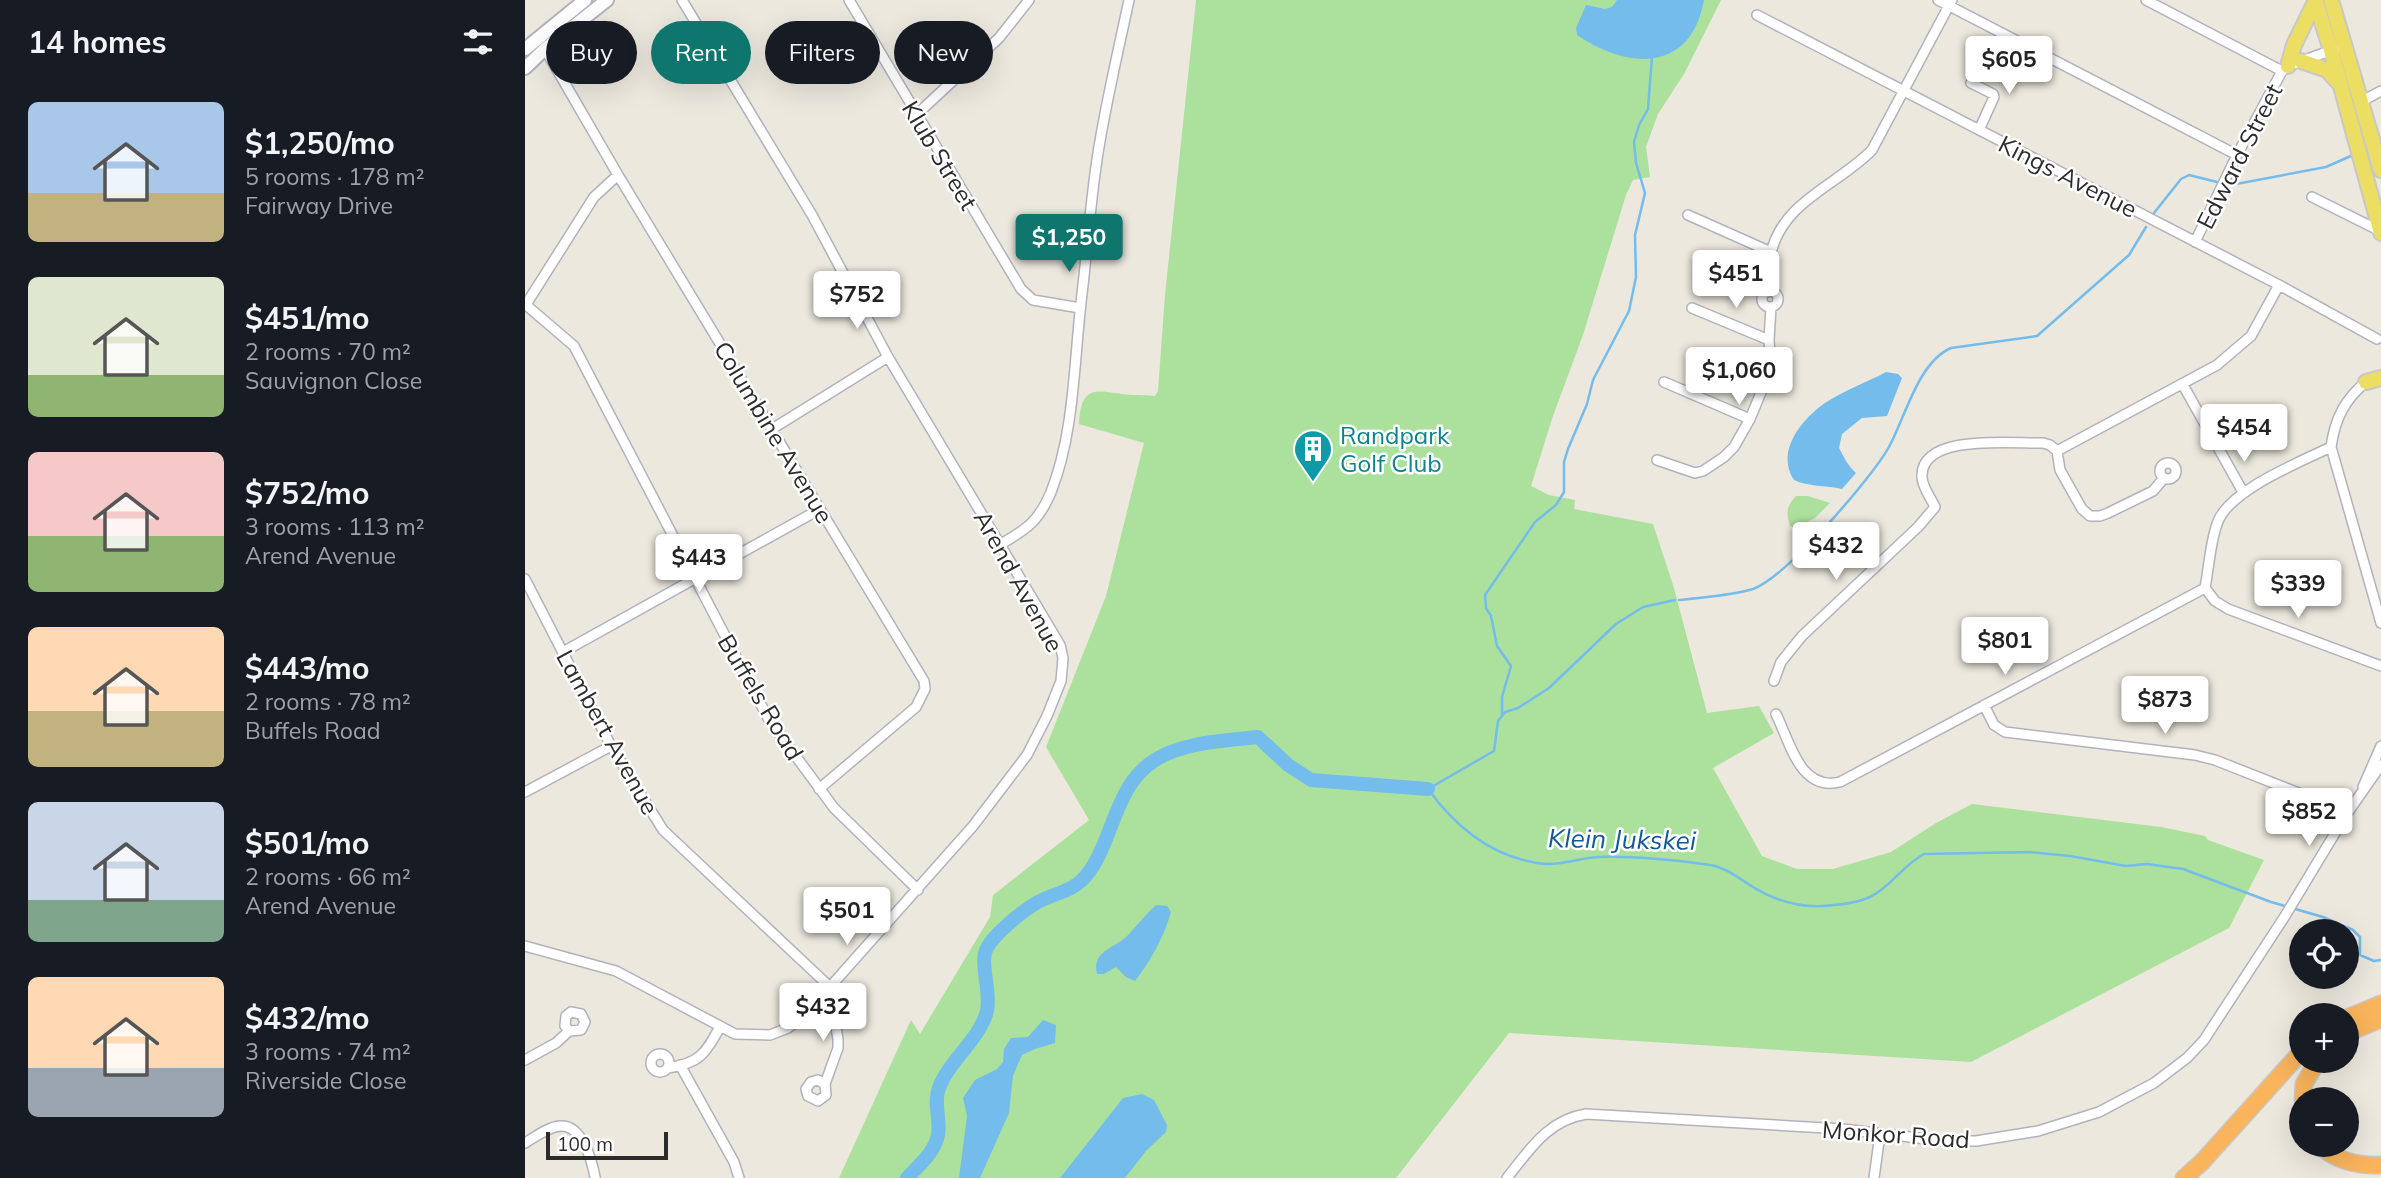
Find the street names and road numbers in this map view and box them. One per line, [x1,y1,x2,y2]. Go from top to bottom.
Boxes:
street label: Edward Street [2190,78,2288,234]
street label: Klub Street [896,95,984,215]
street label: Kings Avenue [1994,128,2142,224]
street label: Columbine Avenue [708,336,840,528]
street label: Arend Avenue [968,505,1070,657]
street label: Buffels Road [712,629,810,765]
street label: Lambert Avenue [550,644,666,820]
street label: Monkor Road [1821,1114,1971,1154]

